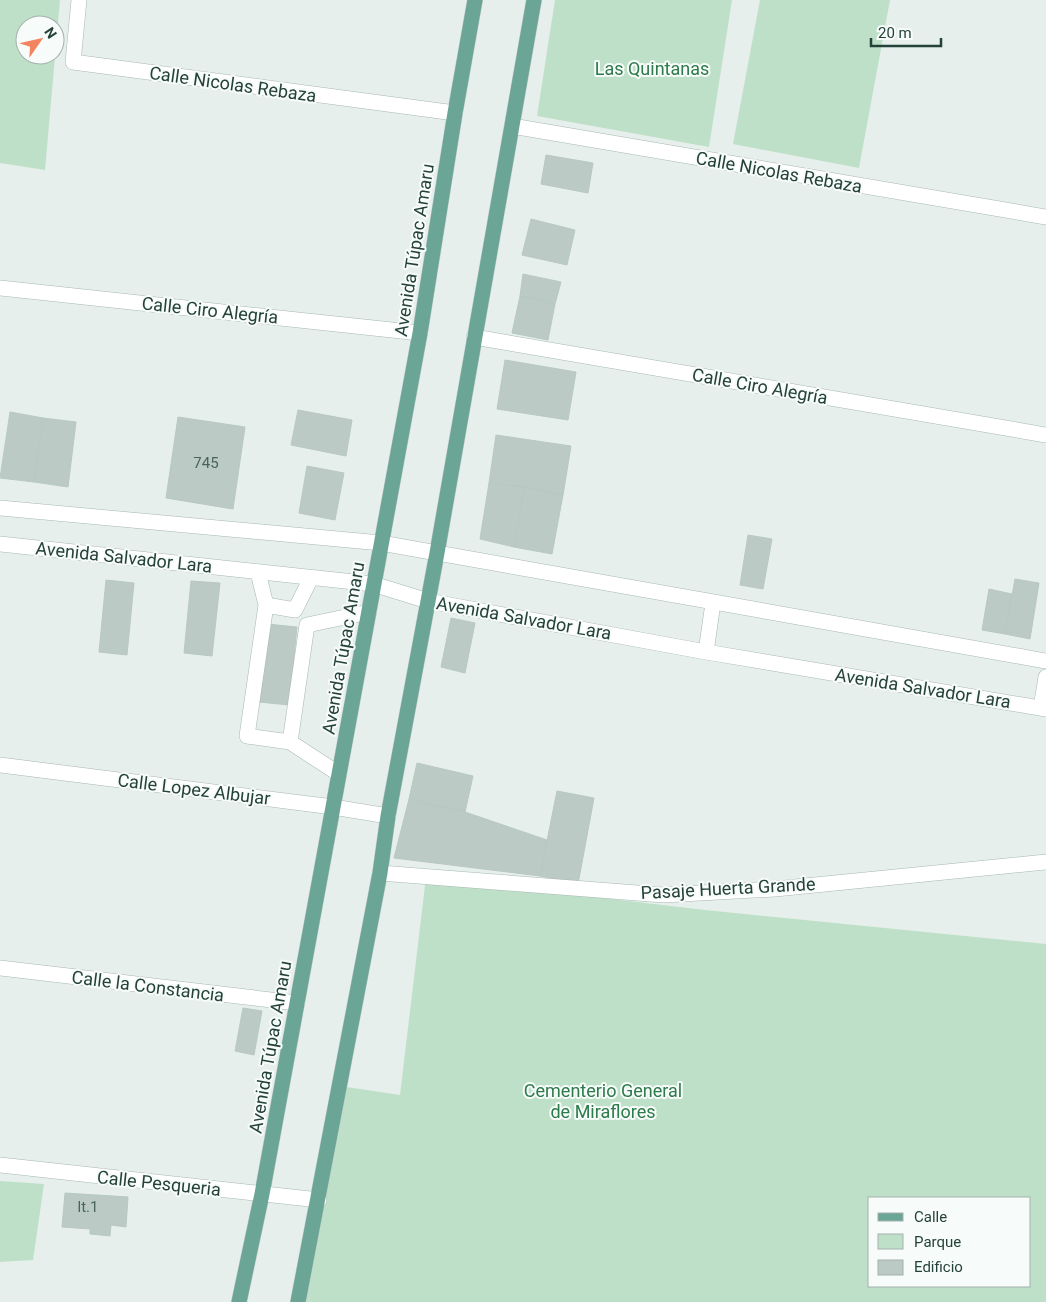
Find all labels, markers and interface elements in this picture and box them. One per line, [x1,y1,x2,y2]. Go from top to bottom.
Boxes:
north arrow [15,15,65,65]
scale bar [871,15,941,47]
text: N [41,24,60,41]
text: 20 m [878,24,912,42]
park label: Las Quintanas [595,58,709,79]
street label: Calle Nicolas Rebaza [148,62,318,106]
street label: Calle Nicolas Rebaza [694,147,864,197]
street label: Avenida Túpac Amaru [390,162,438,338]
street label: Calle Ciro Alegría [141,292,279,328]
street label: Calle Ciro Alegría [691,364,829,408]
house number: 745 [193,454,219,472]
street label: Avenida Salvador Lara [35,537,213,577]
street label: Avenida Túpac Amaru [317,560,369,736]
street label: Avenida Salvador Lara [435,592,613,644]
street label: Avenida Salvador Lara [834,664,1012,712]
street label: Calle Lopez Albujar [116,769,272,809]
street label: Pasaje Huerta Grande [640,873,816,903]
street label: Avenida Túpac Amaru [244,959,296,1135]
street label: Calle la Constancia [71,966,225,1006]
park label: Cementerio General de Miraflores [524,1080,682,1122]
street label: Calle Pesqueria [96,1166,222,1200]
legend [868,1197,1031,1287]
house number: lt.1 [78,1198,98,1216]
text: Calle [914,1208,947,1226]
text: Parque [914,1233,961,1251]
text: Edificio [914,1258,963,1276]

